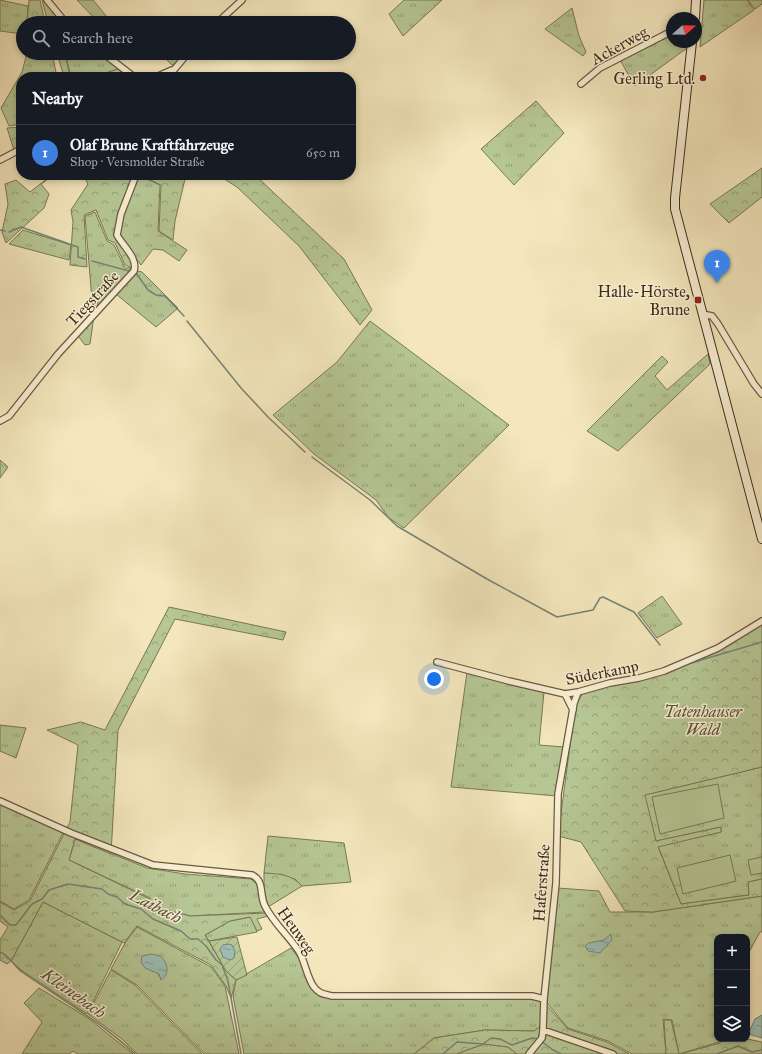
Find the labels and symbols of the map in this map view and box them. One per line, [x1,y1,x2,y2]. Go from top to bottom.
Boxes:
north arrow [666,12,702,48]
street label: Ackerweg [587,22,652,70]
place label: Gerling Ltd. [614,69,695,89]
marker: Gerling Ltd. [698,73,708,83]
pin: 1 [704,250,730,283]
street label: Tiegstraße [62,267,124,331]
place label: Halle-Hörste, Brune [597,282,690,319]
marker: Halle-Hörste, Brune [693,295,703,305]
street label: Süderkamp [564,656,640,689]
your location [424,669,444,689]
park label: Tatenhauser Wald [664,702,743,739]
street label: Haferstraße [529,843,554,922]
water label: Laibach [125,884,185,928]
street label: Heuweg [273,903,320,959]
water label: Kleinebach [37,963,110,1023]

